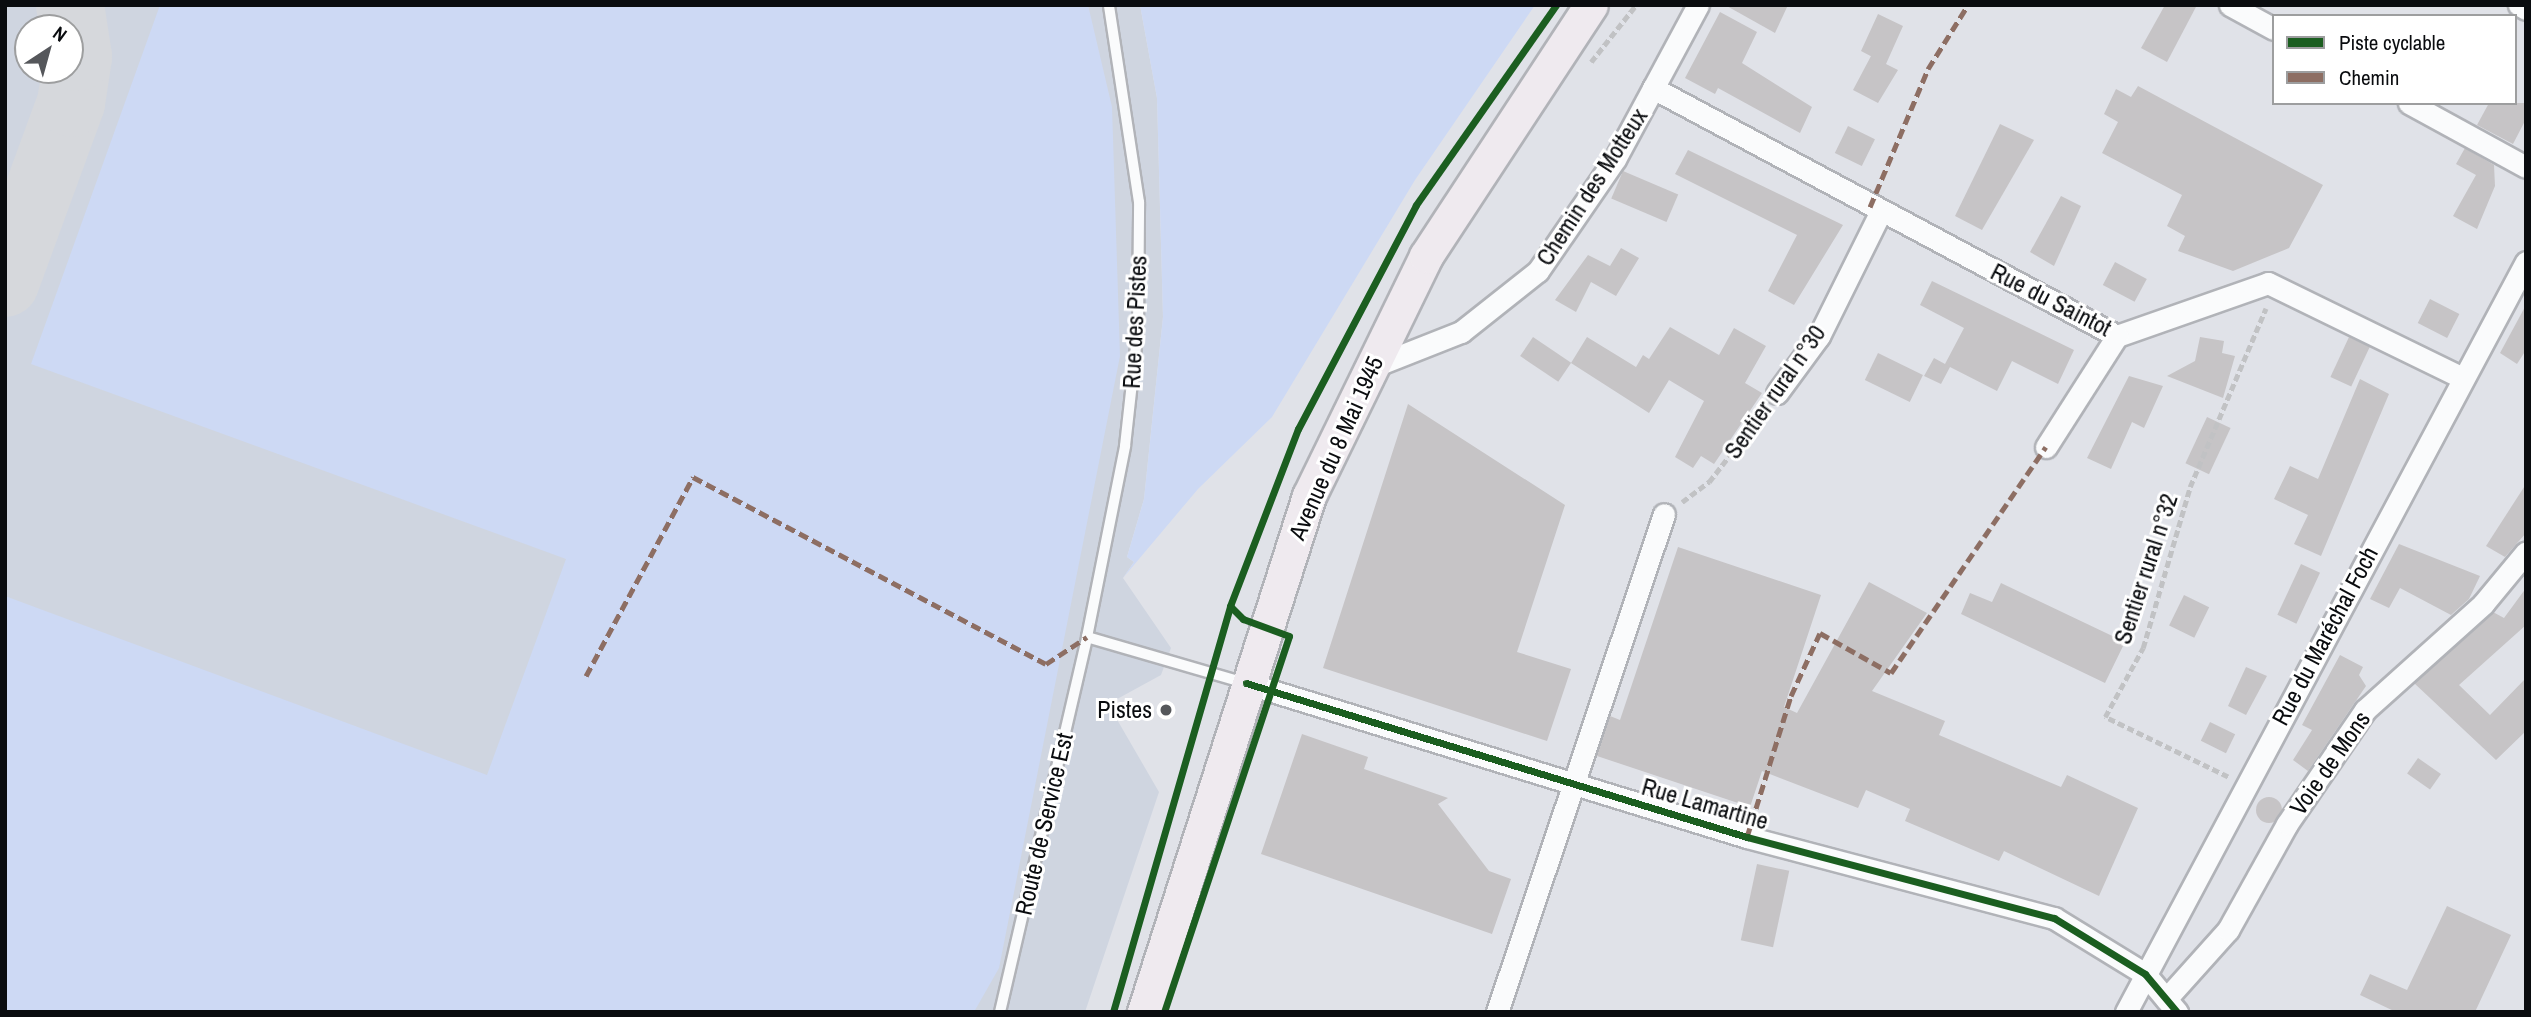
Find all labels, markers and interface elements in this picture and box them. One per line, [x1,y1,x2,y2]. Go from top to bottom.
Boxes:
north arrow [14,14,84,84]
legend [2272,14,2517,105]
text: N [48,20,72,47]
text: Piste cyclable [2339,28,2445,57]
text: Chemin [2339,63,2399,92]
street label: Chemin des Motteux [1530,103,1654,271]
street label: Rue des Pistes [1117,255,1153,389]
street label: Rue du Saintot [1986,257,2116,343]
street label: Sentier rural n°30 [1718,320,1832,464]
street label: Avenue du 8 Mai 1945 [1283,352,1389,544]
street label: Sentier rural n°32 [2108,490,2184,648]
street label: Rue du Maréchal Foch [2266,542,2384,730]
place label: Pistes [1097,696,1152,724]
marker: Pistes [1158,702,1174,718]
street label: Voie de Mons [2284,705,2376,821]
street label: Route de Service Est [1009,730,1079,918]
street label: Rue Lamartine [1638,772,1772,836]

